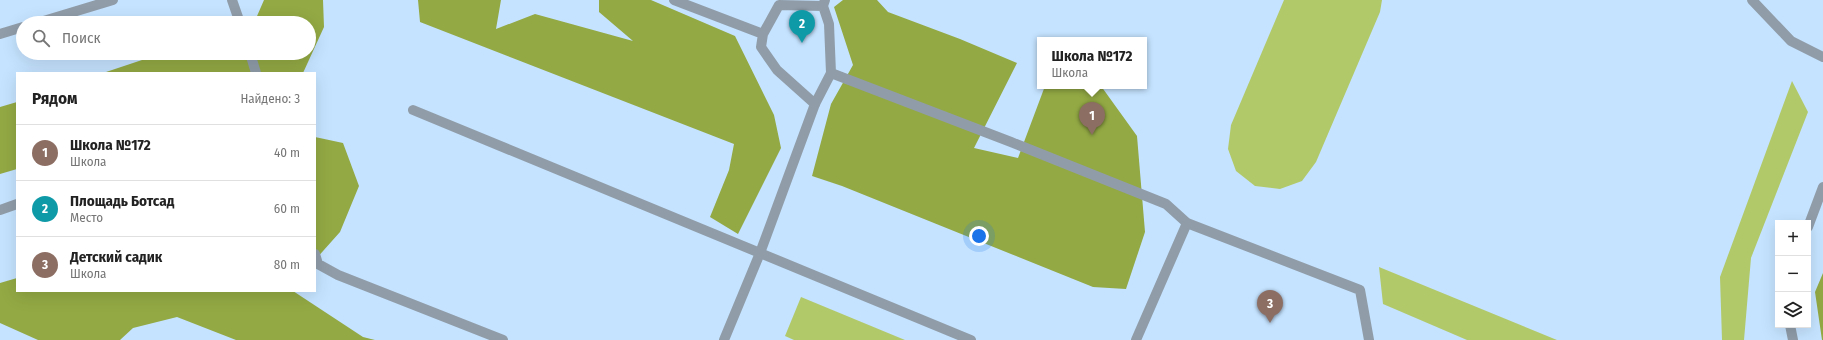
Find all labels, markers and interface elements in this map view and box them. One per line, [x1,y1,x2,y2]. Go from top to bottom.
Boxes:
pin: 2 [789,10,815,43]
search box [16,16,316,60]
icon: search [30,27,52,49]
text: Поиск [62,29,100,47]
popup [1037,37,1147,89]
text: Школа №172 [1052,47,1132,65]
text: Школа [1052,65,1088,80]
text: Рядом [32,88,77,109]
text: Найдено: 3 [240,91,300,106]
pin: 1 [1079,102,1105,135]
text: Школа №172 [70,136,151,154]
text: 1 [42,145,48,160]
text: 40 m [274,145,300,160]
text: Школа [70,154,106,169]
text: Площадь Ботсад [70,192,174,210]
text: 2 [42,201,48,216]
text: 60 m [274,201,300,216]
text: Место [70,210,103,225]
map controls [1775,220,1811,328]
button: + [1775,220,1811,256]
your location [969,226,989,246]
text: Детский садик [70,248,162,266]
button: − [1775,256,1811,292]
text: 3 [42,257,48,272]
text: 80 m [274,257,300,272]
text: Школа [70,266,106,281]
pin: 3 [1257,290,1283,323]
button: layers [1775,292,1811,328]

